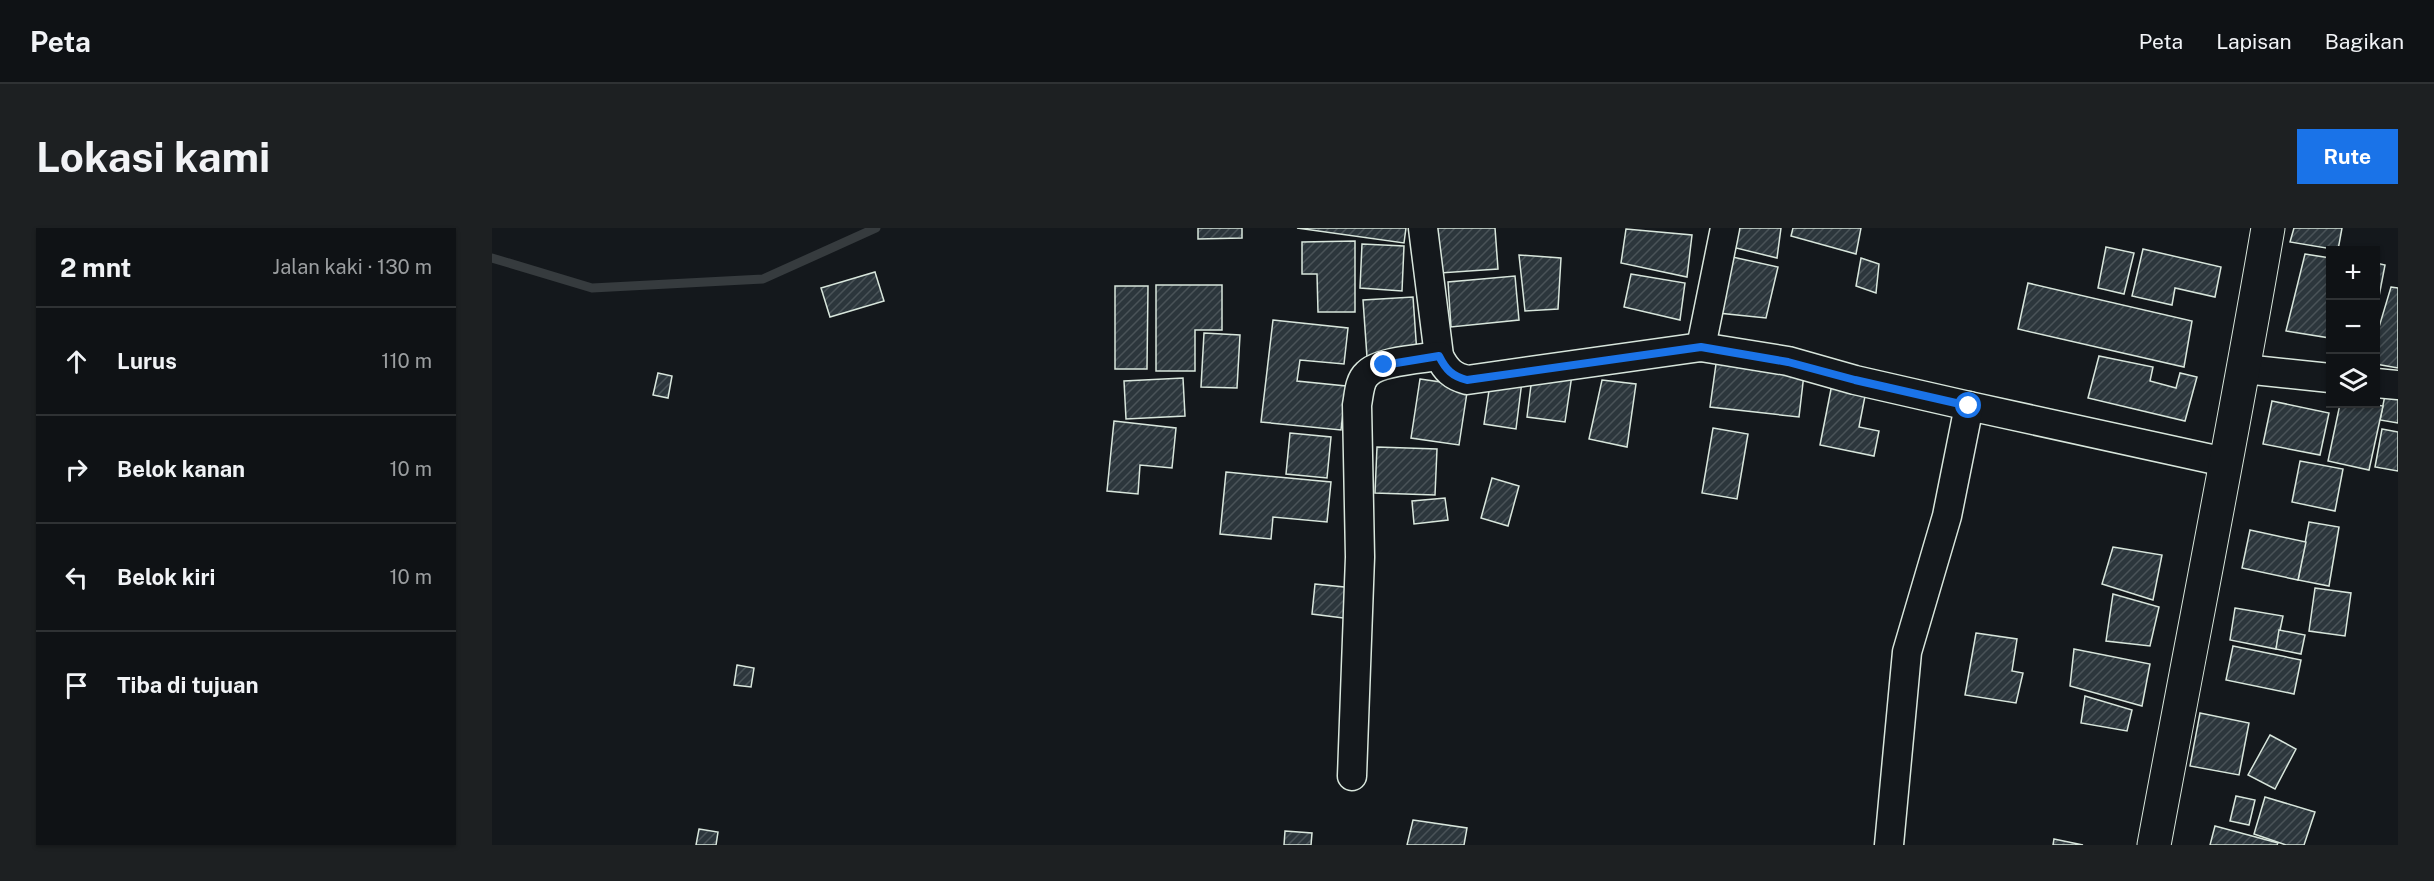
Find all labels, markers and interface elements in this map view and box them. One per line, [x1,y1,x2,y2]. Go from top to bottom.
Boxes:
text: Peta [30,25,91,58]
text: Peta [2139,29,2183,54]
text: Lapisan [2216,29,2292,54]
text: Bagikan [2325,29,2404,54]
button: Rute [2297,129,2398,184]
text: Lokasi kami [36,132,270,181]
map controls [2326,246,2380,408]
button: + [2326,246,2380,300]
text: 2 mnt [60,252,131,283]
text: Jalan kaki · 130 m [272,255,432,279]
button: − [2326,300,2380,354]
icon: ahead [60,345,93,378]
text: Lurus [117,348,177,374]
text: 110 m [381,349,432,373]
route end [1370,351,1396,377]
button: layers [2326,354,2380,408]
route start [1955,392,1981,418]
icon: right [60,453,93,486]
text: Belok kanan [117,456,245,482]
text: 10 m [389,457,432,481]
icon: left [60,561,93,594]
text: Belok kiri [117,564,215,590]
text: 10 m [389,565,432,589]
icon: arrive [60,669,93,702]
text: Tiba di tujuan [117,672,258,698]

